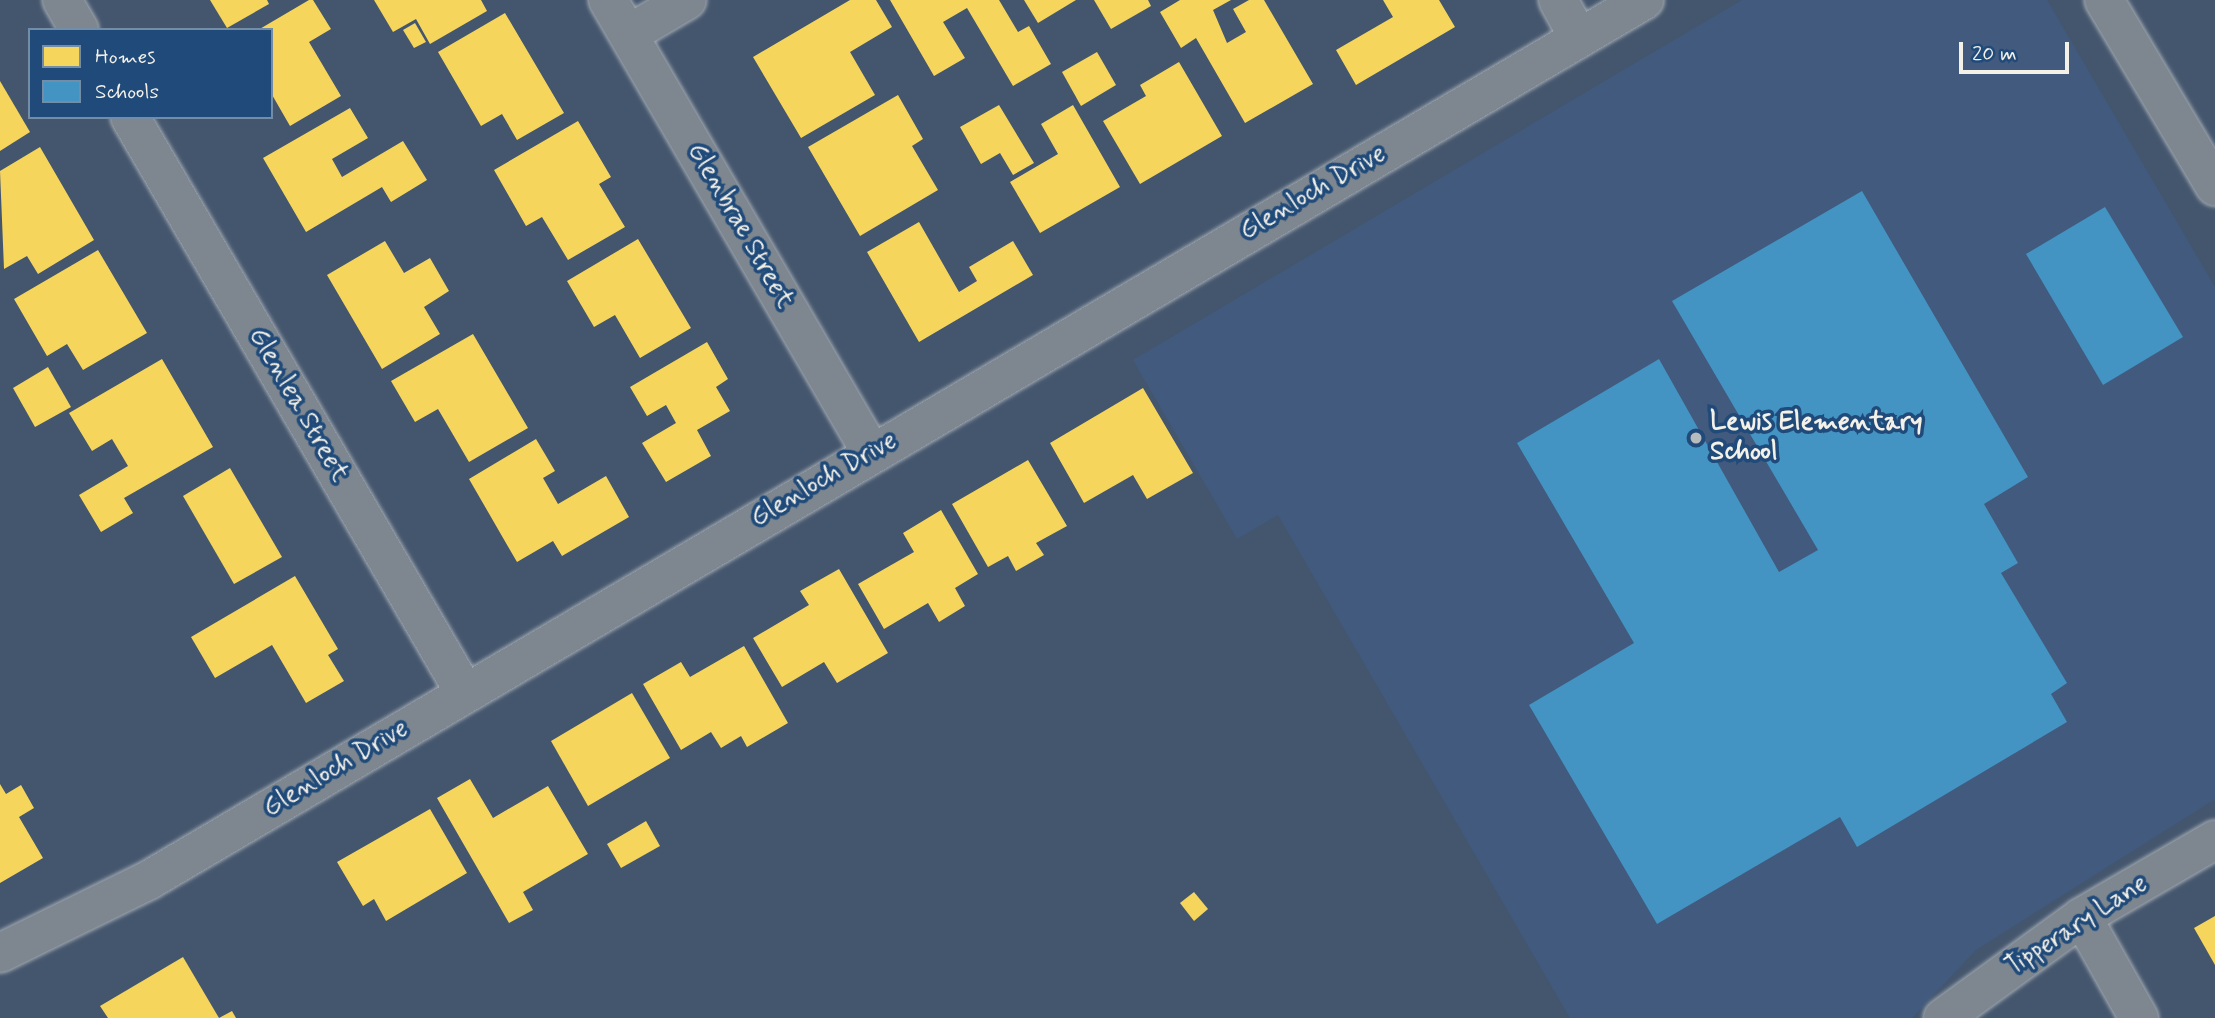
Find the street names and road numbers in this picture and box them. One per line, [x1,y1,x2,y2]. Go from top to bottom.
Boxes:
street label: Glenbrae Street [680,138,800,314]
street label: Glenloch Drive [1234,139,1392,247]
street label: Glenlea Street [241,322,355,488]
street label: Glenloch Drive [745,426,903,534]
street label: Glenloch Drive [258,714,414,824]
street label: Tipperary Lane [2000,869,2154,983]

